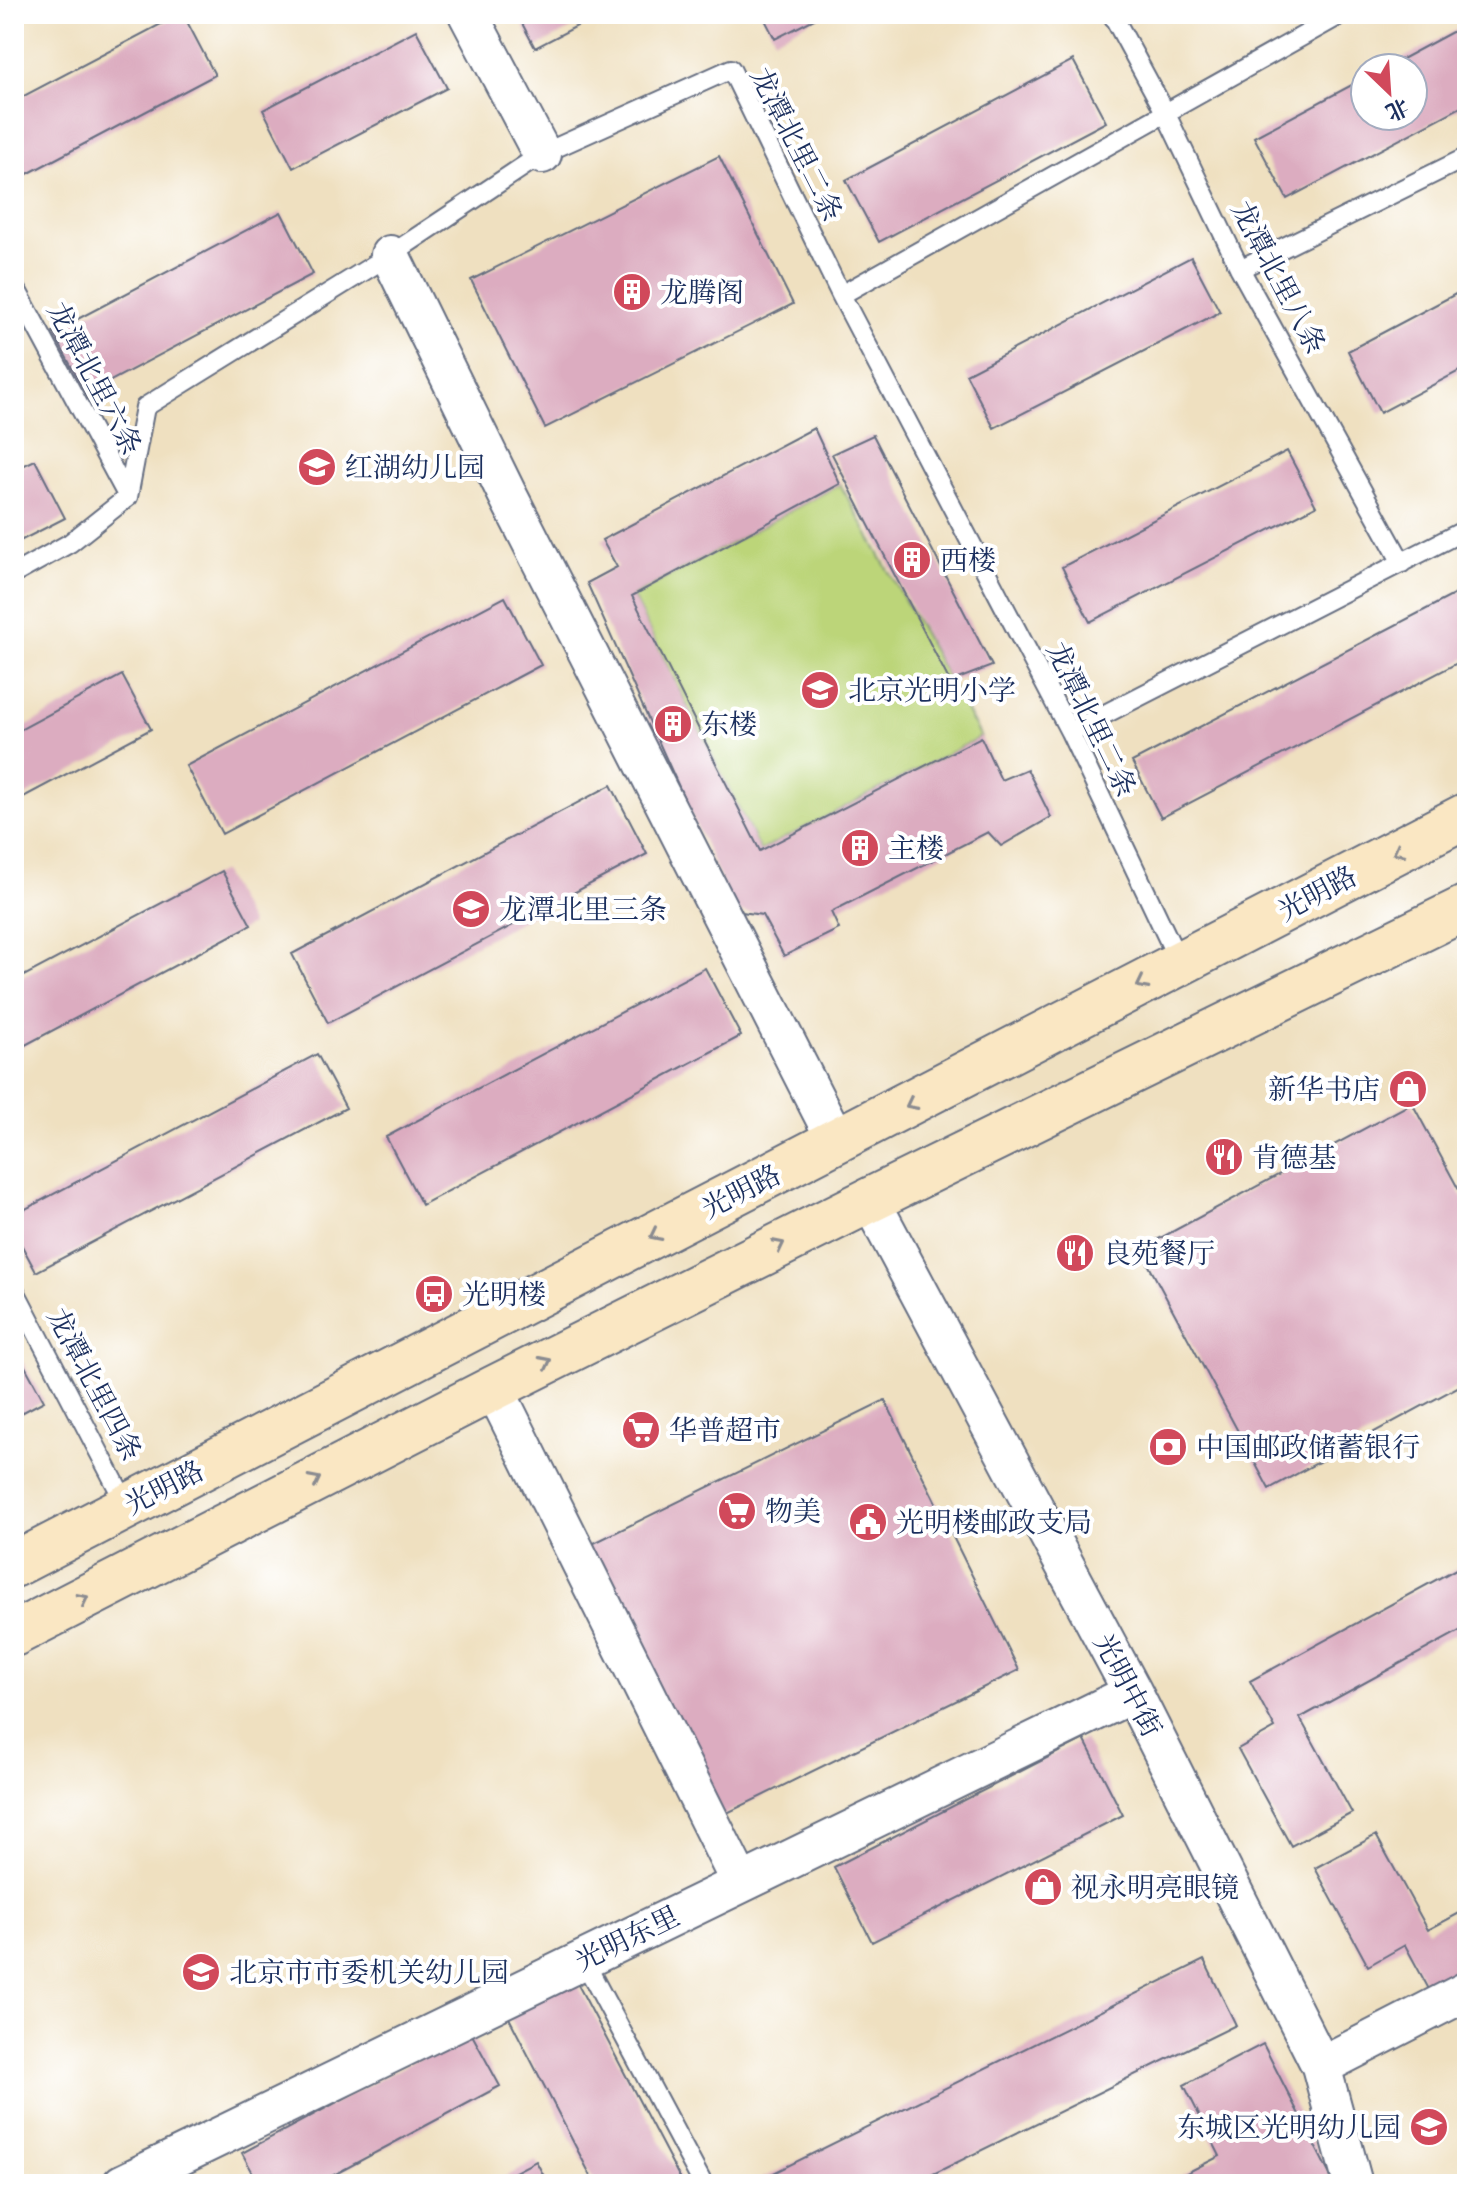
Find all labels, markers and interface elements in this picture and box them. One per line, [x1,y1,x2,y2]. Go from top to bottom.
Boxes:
north arrow [1349,52,1429,132]
street label: 龙潭北里二条 [738,61,850,229]
text: 北 [1379,88,1413,127]
street label: 龙潭北里八条 [1219,195,1333,362]
building icon: 龙腾阁 [611,271,653,313]
place label: 龙腾阁 [660,275,744,315]
street label: 龙潭北里六条 [35,296,149,463]
school or university icon: 红湖幼儿园 [296,446,338,488]
place label: 红湖幼儿园 [345,450,485,490]
building icon: 西楼 [891,539,933,581]
place label: 西楼 [940,543,996,583]
street label: 龙潭北里二条 [1035,636,1144,805]
school or university icon: 北京光明小学 [799,669,841,711]
place label: 北京光明小学 [848,673,1016,713]
building icon: 东楼 [652,703,694,745]
place label: 东楼 [701,707,757,747]
building icon: 主楼 [839,827,881,869]
place label: 主楼 [888,831,944,871]
one-way arrow [1391,842,1406,857]
street label: 光明路 [1272,858,1365,933]
school or university icon: 龙潭北里三条 [450,888,492,930]
place label: 龙潭北里三条 [499,892,667,932]
one-way arrow [1136,975,1151,990]
shop icon: 新华书店 [1387,1068,1429,1110]
place label: 新华书店 [1268,1072,1380,1112]
one-way arrow [905,1094,920,1109]
restaurant icon: 肯德基 [1203,1136,1245,1178]
place label: 肯德基 [1252,1140,1336,1180]
street label: 光明路 [696,1157,789,1231]
one-way arrow [649,1225,664,1241]
restaurant icon: 良苑餐厅 [1054,1232,1096,1274]
place label: 良苑餐厅 [1103,1236,1215,1276]
one-way arrow [770,1240,785,1255]
bus stop icon: 光明楼 [413,1273,455,1315]
place label: 光明楼 [462,1277,546,1317]
street label: 龙潭北里四条 [35,1302,149,1469]
one-way arrow [538,1356,553,1371]
supermarket icon: 华普超市 [620,1409,662,1451]
place label: 华普超市 [669,1413,781,1453]
bank icon: 中国邮政储蓄银行 [1147,1426,1189,1468]
place label: 中国邮政储蓄银行 [1196,1430,1420,1470]
street label: 光明路 [119,1453,212,1527]
one-way arrow [306,1474,321,1489]
supermarket icon: 物美 [716,1490,758,1532]
place label: 物美 [765,1494,821,1534]
public building icon: 光明楼邮政支局 [847,1501,889,1543]
place label: 光明楼邮政支局 [896,1505,1092,1545]
one-way arrow [75,1593,90,1608]
street label: 光明中街 [1081,1628,1169,1745]
shop icon: 视永明亮眼镜 [1022,1866,1064,1908]
place label: 视永明亮眼镜 [1071,1870,1239,1910]
street label: 光明东里 [569,1898,687,1983]
school or university icon: 北京市市委机关幼儿园 [180,1951,222,1993]
place label: 北京市市委机关幼儿园 [229,1955,509,1995]
school or university icon: 东城区光明幼儿园 [1408,2106,1450,2148]
place label: 东城区光明幼儿园 [1177,2110,1401,2150]

